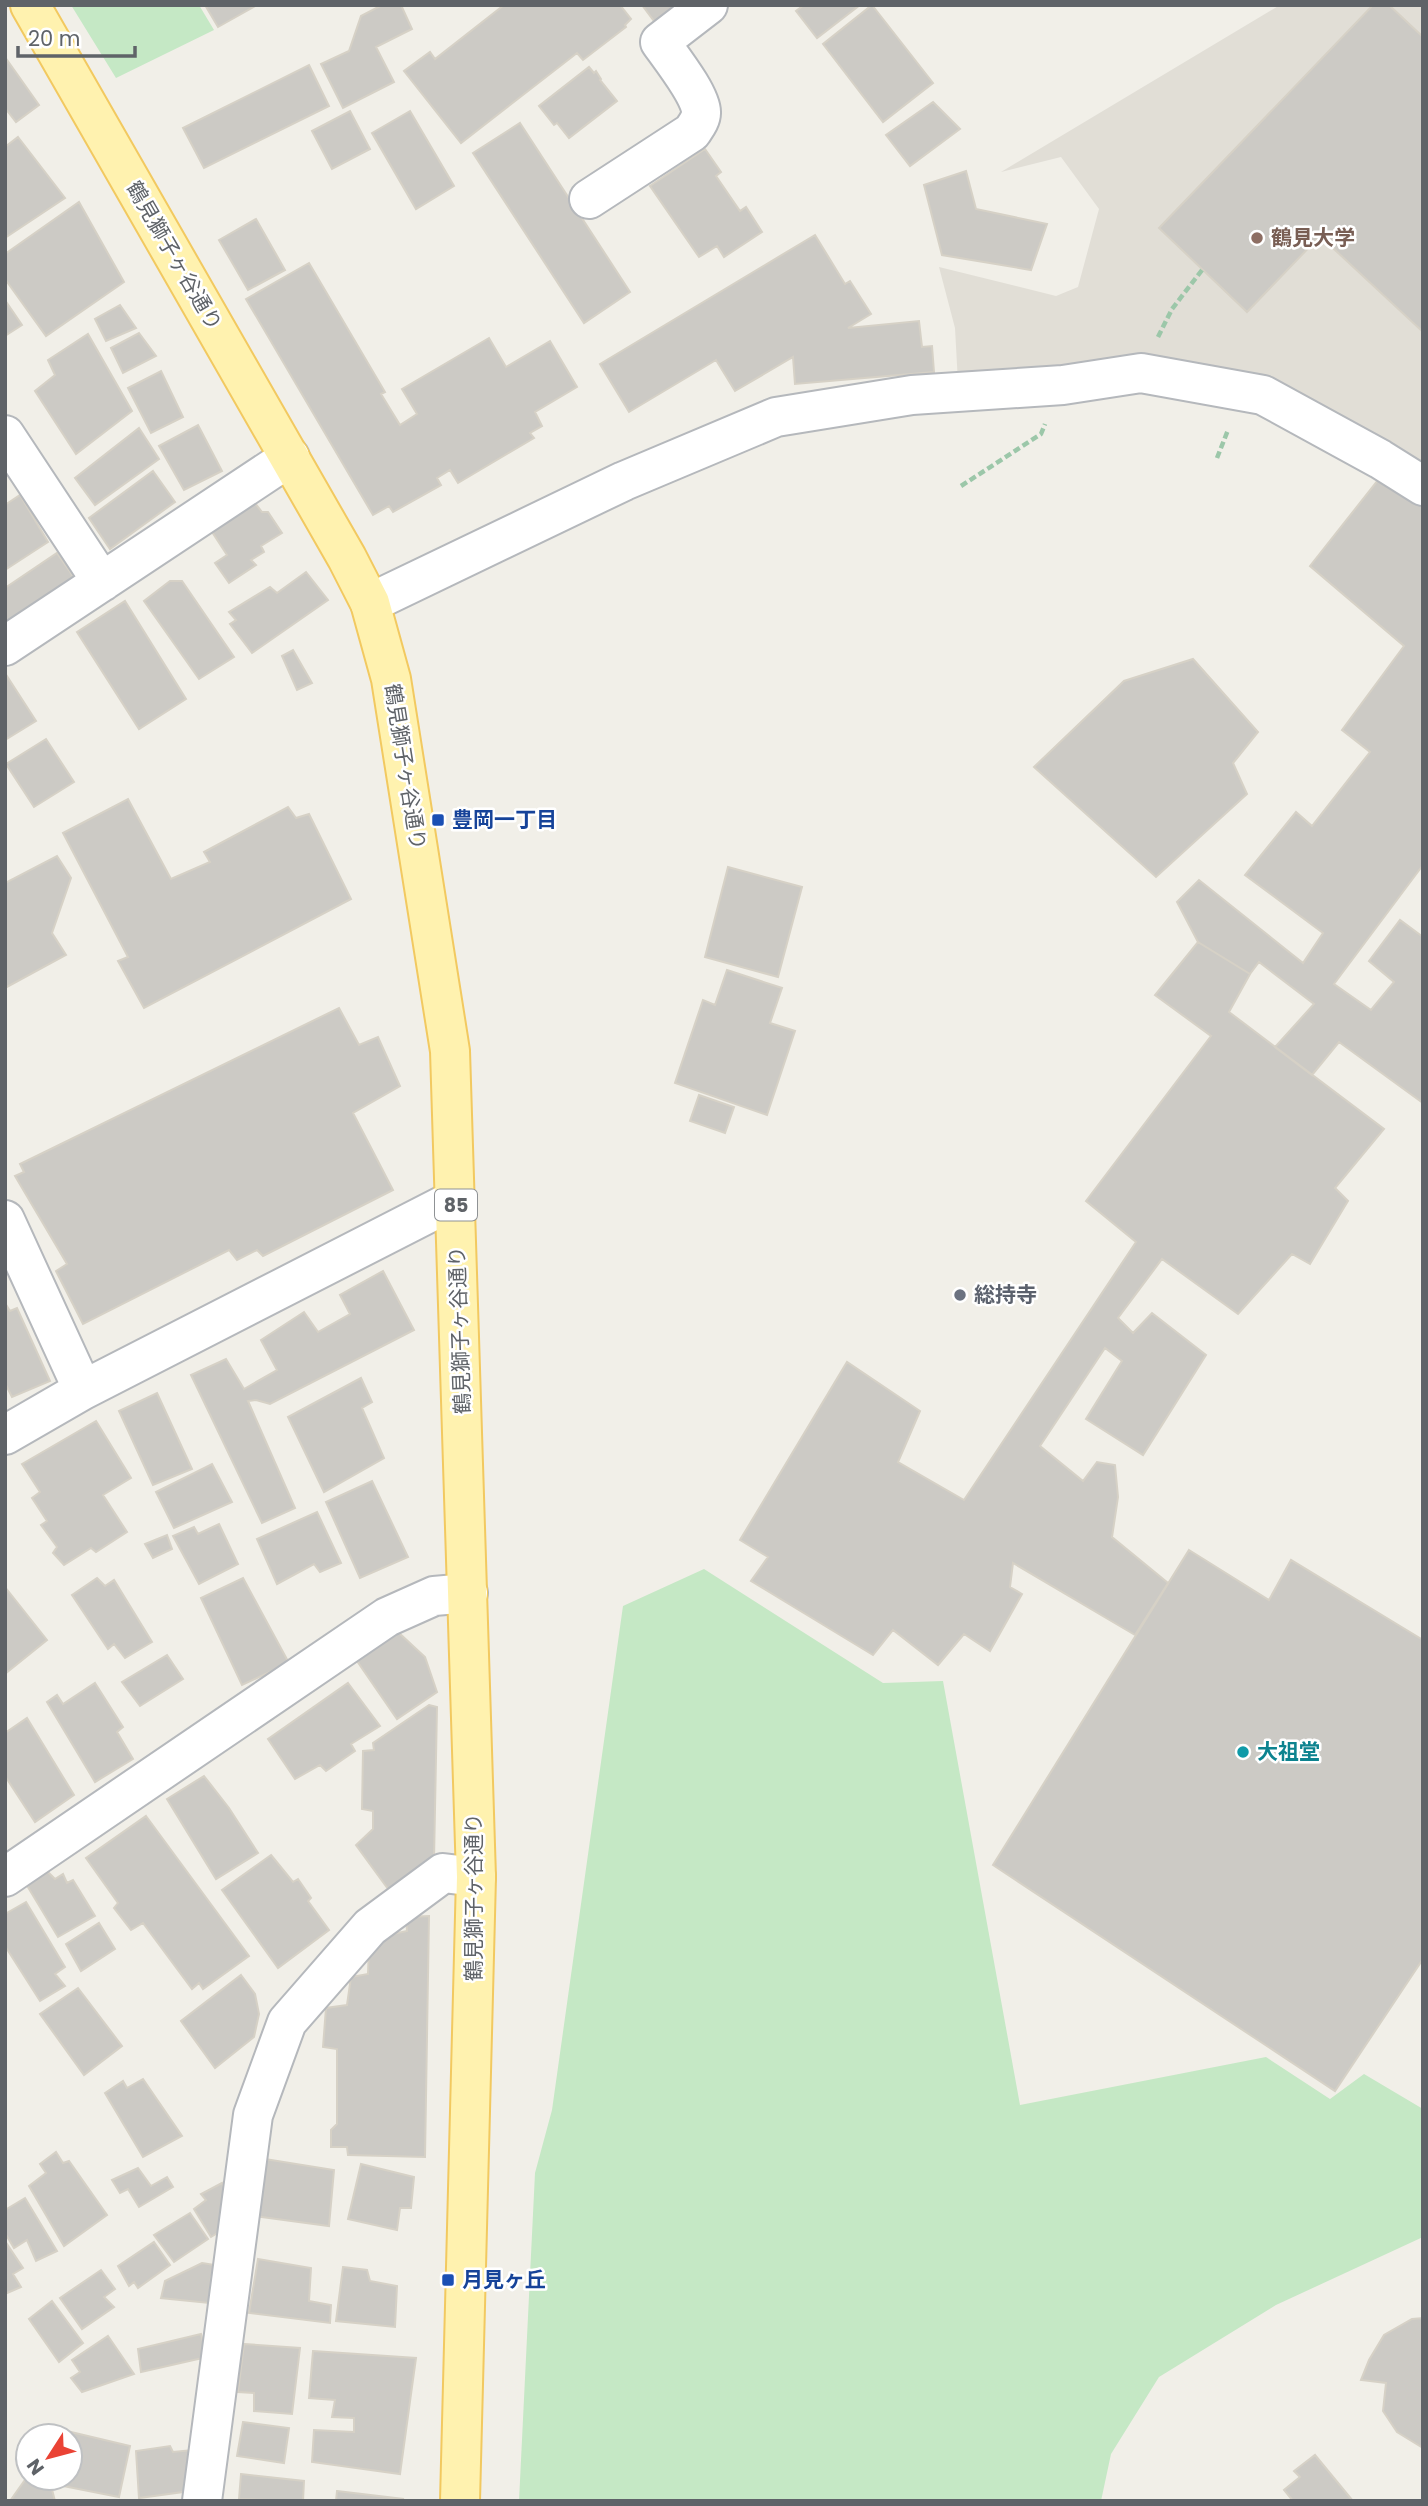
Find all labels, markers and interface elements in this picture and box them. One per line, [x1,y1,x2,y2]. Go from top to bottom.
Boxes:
scale bar [18,14,135,58]
text: 20 m [28,24,81,53]
street label: 鶴見獅子ヶ谷通り [120,176,229,336]
place label: 鶴見大学 [1271,223,1355,252]
marker: 鶴見大学 [1249,230,1265,246]
street label: 鶴見獅子ヶ谷通り [378,682,433,852]
place label: 豊岡一丁目 [452,805,557,834]
marker: 豊岡一丁目 [430,812,446,828]
road number: 85 [435,1190,477,1220]
street label: 鶴見獅子ヶ谷通り [442,1246,477,1414]
place label: 総持寺 [974,1280,1037,1309]
marker: 総持寺 [952,1287,968,1303]
place label: 大祖堂 [1257,1737,1320,1766]
marker: 大祖堂 [1235,1744,1251,1760]
street label: 鶴見獅子ヶ谷通り [459,1813,488,1981]
place label: 月見ヶ丘 [462,2265,546,2294]
marker: 月見ヶ丘 [440,2272,456,2288]
north arrow [14,2422,84,2492]
text: N [21,2453,51,2480]

